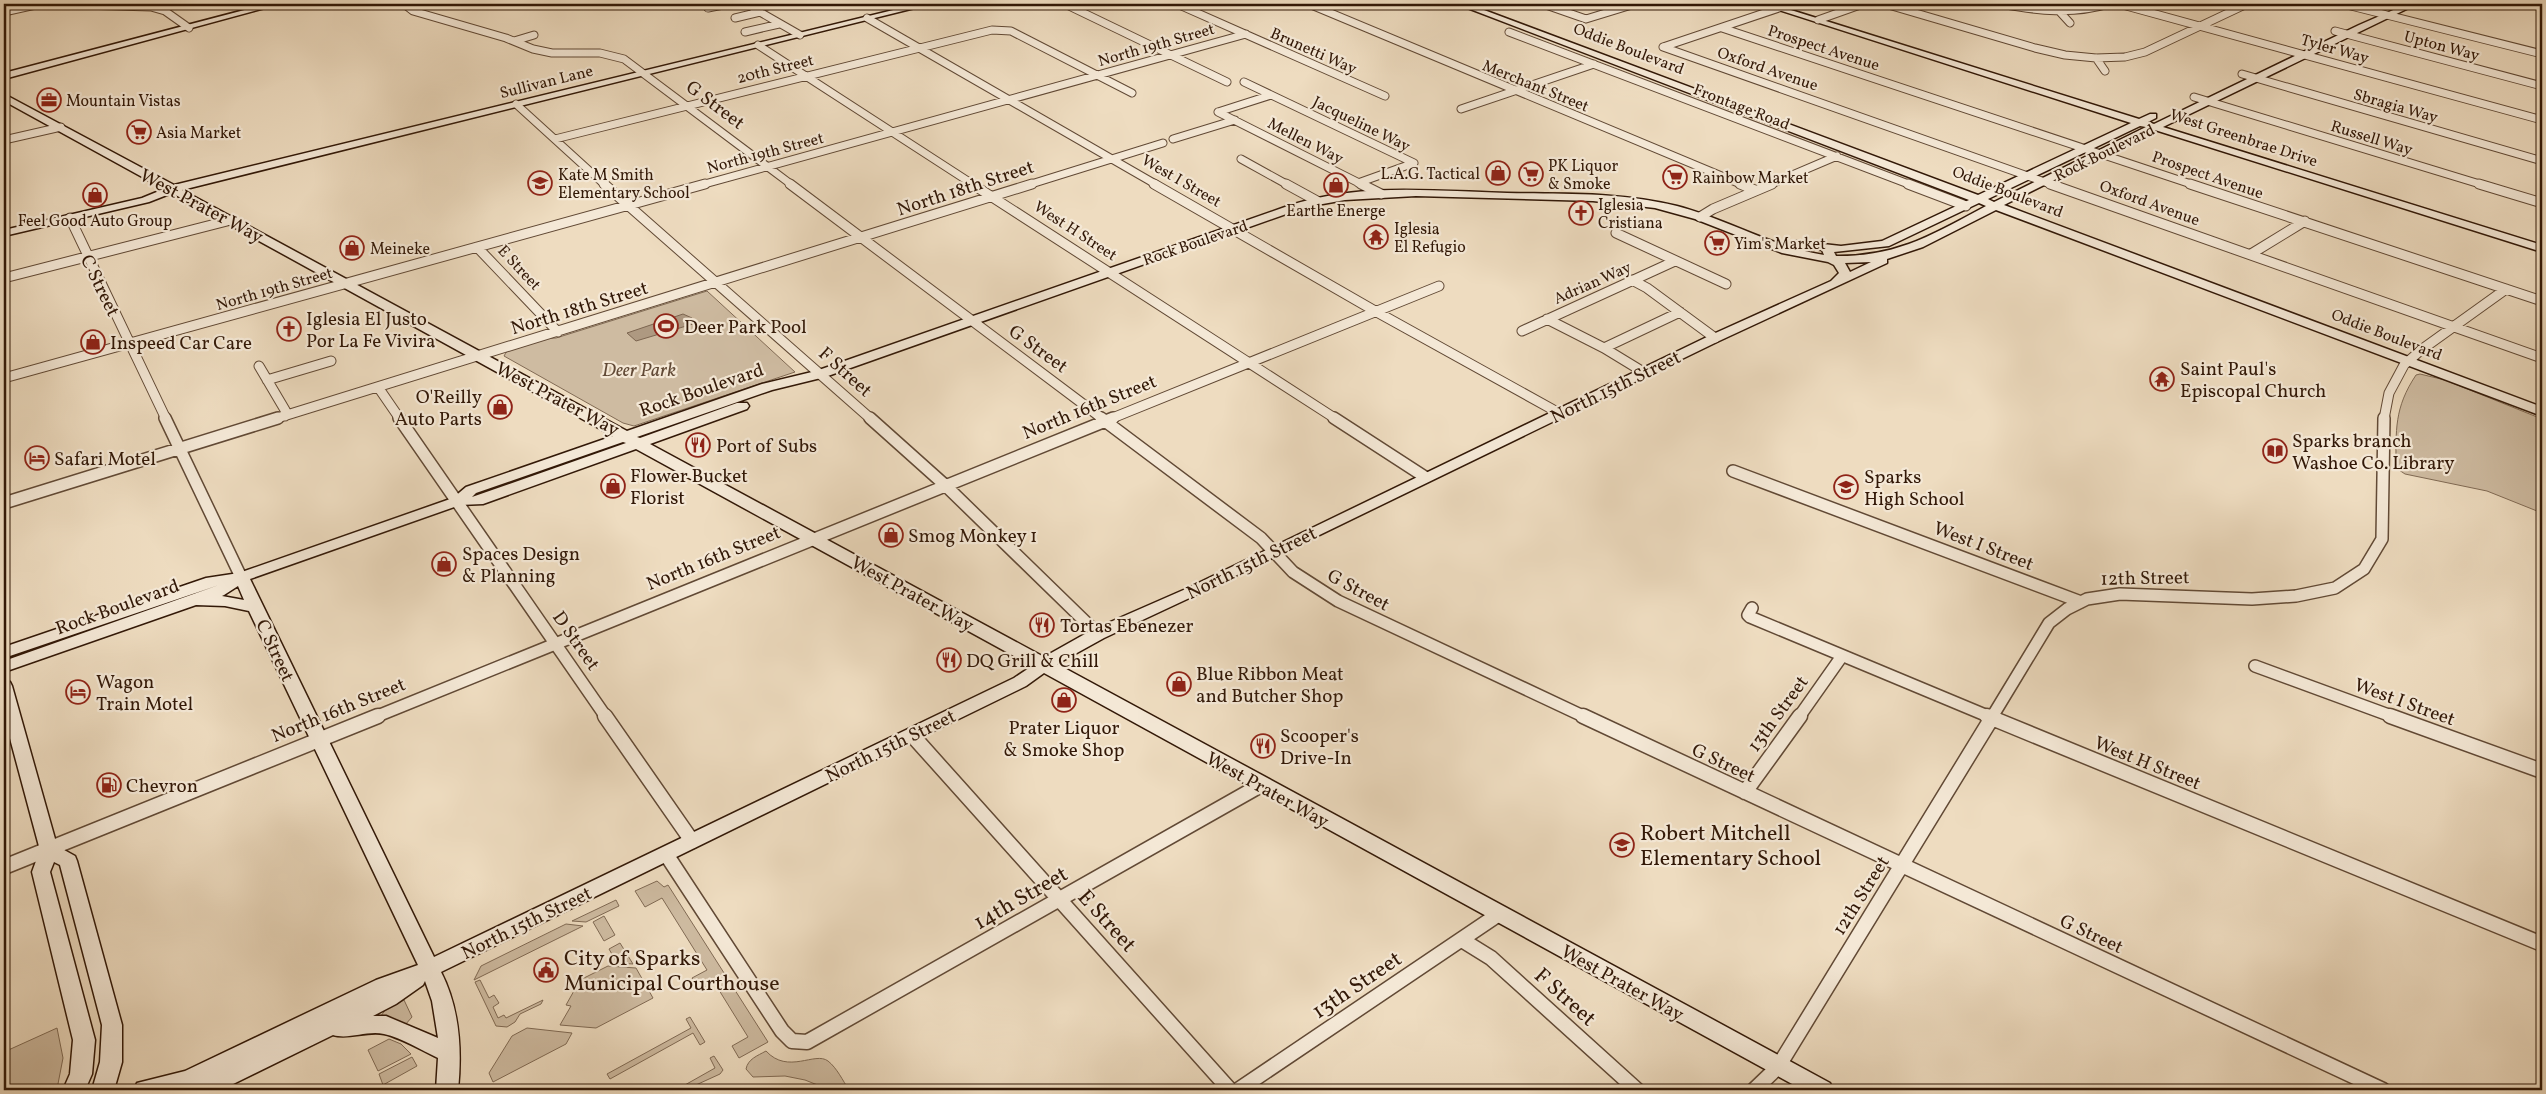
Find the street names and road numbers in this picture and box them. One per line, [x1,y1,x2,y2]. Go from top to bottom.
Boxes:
street label: North 19th Street [1096,19,1218,73]
street label: Oddie Boulevard [1570,19,1687,81]
street label: Prospect Avenue [1765,20,1882,77]
street label: Brunetti Way [1266,23,1360,81]
street label: Upton Way [2401,26,2482,68]
street label: Tyler Way [2298,30,2371,70]
street label: Oxford Avenue [1714,42,1821,97]
street label: 20th Street [735,50,817,90]
street label: Merchant Street [1479,55,1592,118]
street label: Sullivan Lane [497,61,595,105]
street label: G Street [680,75,750,136]
street label: Frontage Road [1690,79,1793,136]
street label: Sbragia Way [2351,84,2441,130]
street label: Jacqueline Way [1309,92,1414,158]
street label: West Greenbrae Drive [2167,105,2320,173]
street label: Mellen Way [1263,113,1347,171]
street label: Russell Way [2328,116,2415,162]
street label: Rock Boulevard [2051,120,2159,188]
street label: North 19th Street [705,128,827,180]
street label: Prospect Avenue [2149,147,2266,205]
street label: West I Street [1137,150,1225,214]
street label: North 18th Street [894,154,1038,223]
street label: Oddie Boulevard [1949,162,2066,224]
street label: West Prater Way [135,163,268,250]
street label: Oxford Avenue [2096,176,2203,232]
street label: West H Street [1029,197,1121,267]
street label: Rock Boulevard [1140,216,1251,272]
street label: E Street [492,241,546,296]
street label: C Street [73,251,125,322]
street label: Adrian Way [1551,257,1635,311]
street label: North 19th Street [214,263,336,317]
street label: North 18th Street [508,276,652,342]
street label: Oddie Boulevard [2328,305,2445,367]
street label: G Street [1003,319,1073,380]
street label: F Street [812,341,877,404]
street label: North 15th Street [1546,345,1686,431]
street label: West Prater Way [491,356,624,443]
street label: Rock Boulevard [636,357,767,424]
street label: North 16th Street [1019,369,1161,447]
street label: West I Street [1929,516,2037,578]
street label: North 16th Street [643,520,785,598]
street label: North 15th Street [1182,521,1322,607]
street label: West Prater Way [846,550,978,639]
street label: G Street [1322,563,1394,618]
street label: 12th Street [2100,565,2190,593]
street label: Rock Boulevard [52,573,183,642]
street label: D Street [545,606,606,677]
street label: C Street [248,615,300,687]
street label: 13th Street [1742,670,1815,758]
street label: North 16th Street [268,672,410,750]
street label: West I Street [2350,673,2459,733]
street label: North 15th Street [821,704,961,790]
street label: West H Street [2090,731,2205,797]
street label: G Street [1687,738,1760,790]
street label: West Prater Way [1201,746,1333,835]
street label: 12th Street [1827,851,1897,941]
street label: 14th Street [968,859,1075,939]
street label: North 15th Street [457,881,597,967]
street label: E Street [1069,883,1143,960]
street label: G Street [2055,909,2128,961]
street label: West Prater Way [1556,939,1688,1028]
street label: 13th Street [1306,944,1409,1028]
street label: F Street [1526,961,1603,1034]

